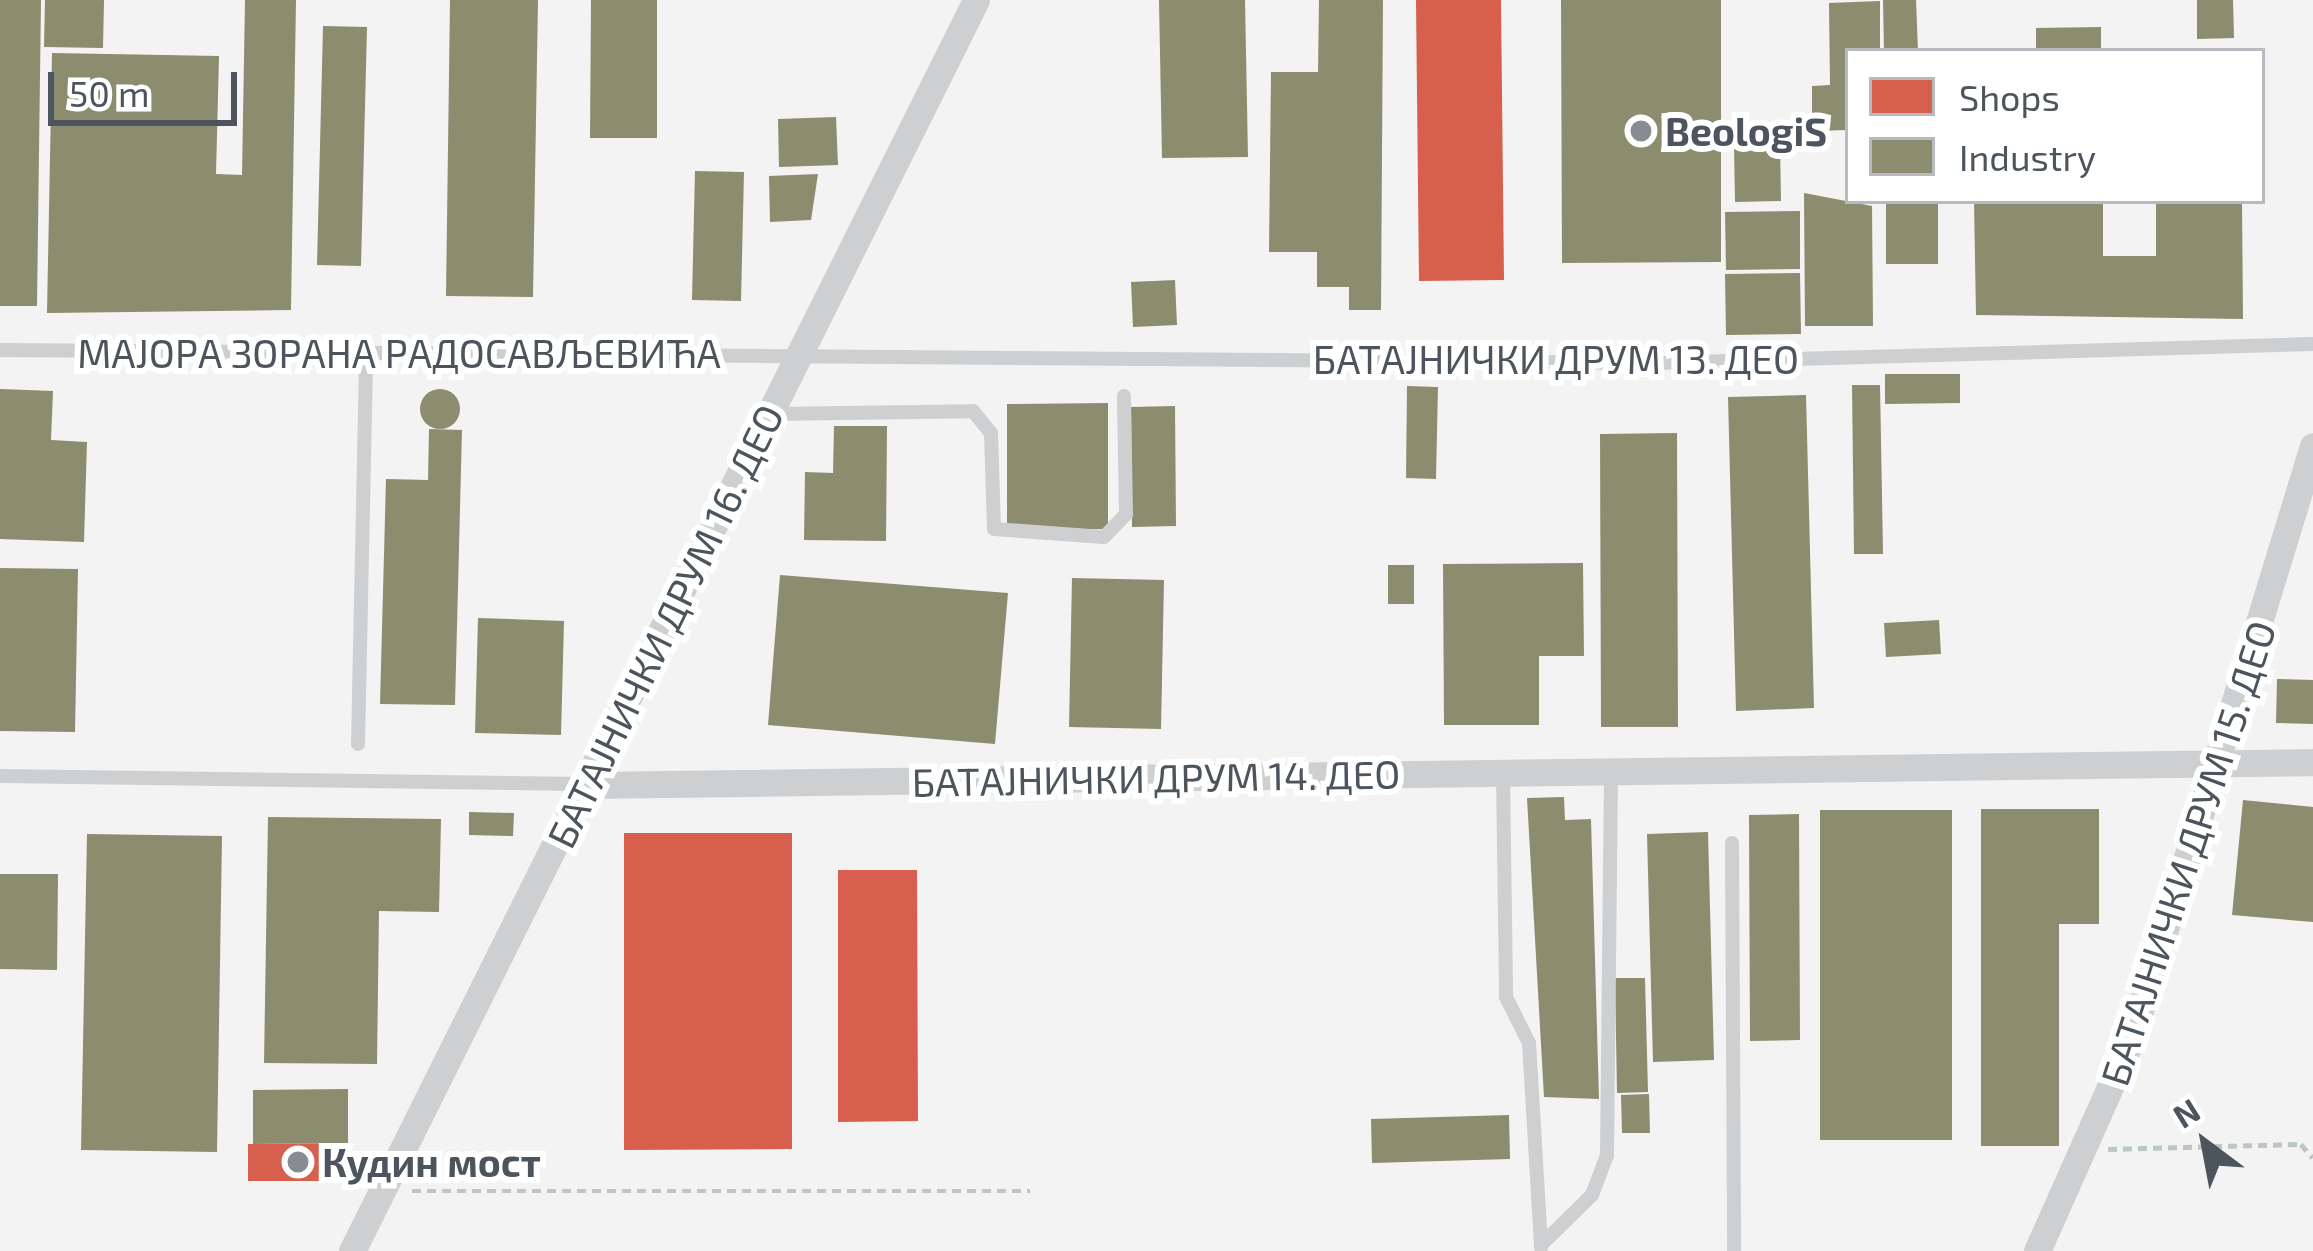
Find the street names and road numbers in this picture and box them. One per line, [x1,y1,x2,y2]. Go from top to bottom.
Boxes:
street label: МАЈОРА ЗОРАНА РАДОСАВЉЕВИЋА [77,330,721,376]
street label: БАТАЈНИЧКИ ДРУМ 13. ДЕО [1313,336,1799,382]
street label: БАТАЈНИЧКИ ДРУМ 16. ДЕО [537,397,793,855]
street label: БАТАЈНИЧКИ ДРУМ 15. ДЕО [2091,615,2285,1091]
street label: БАТАЈНИЧКИ ДРУМ 14. ДЕО [911,750,1401,806]

